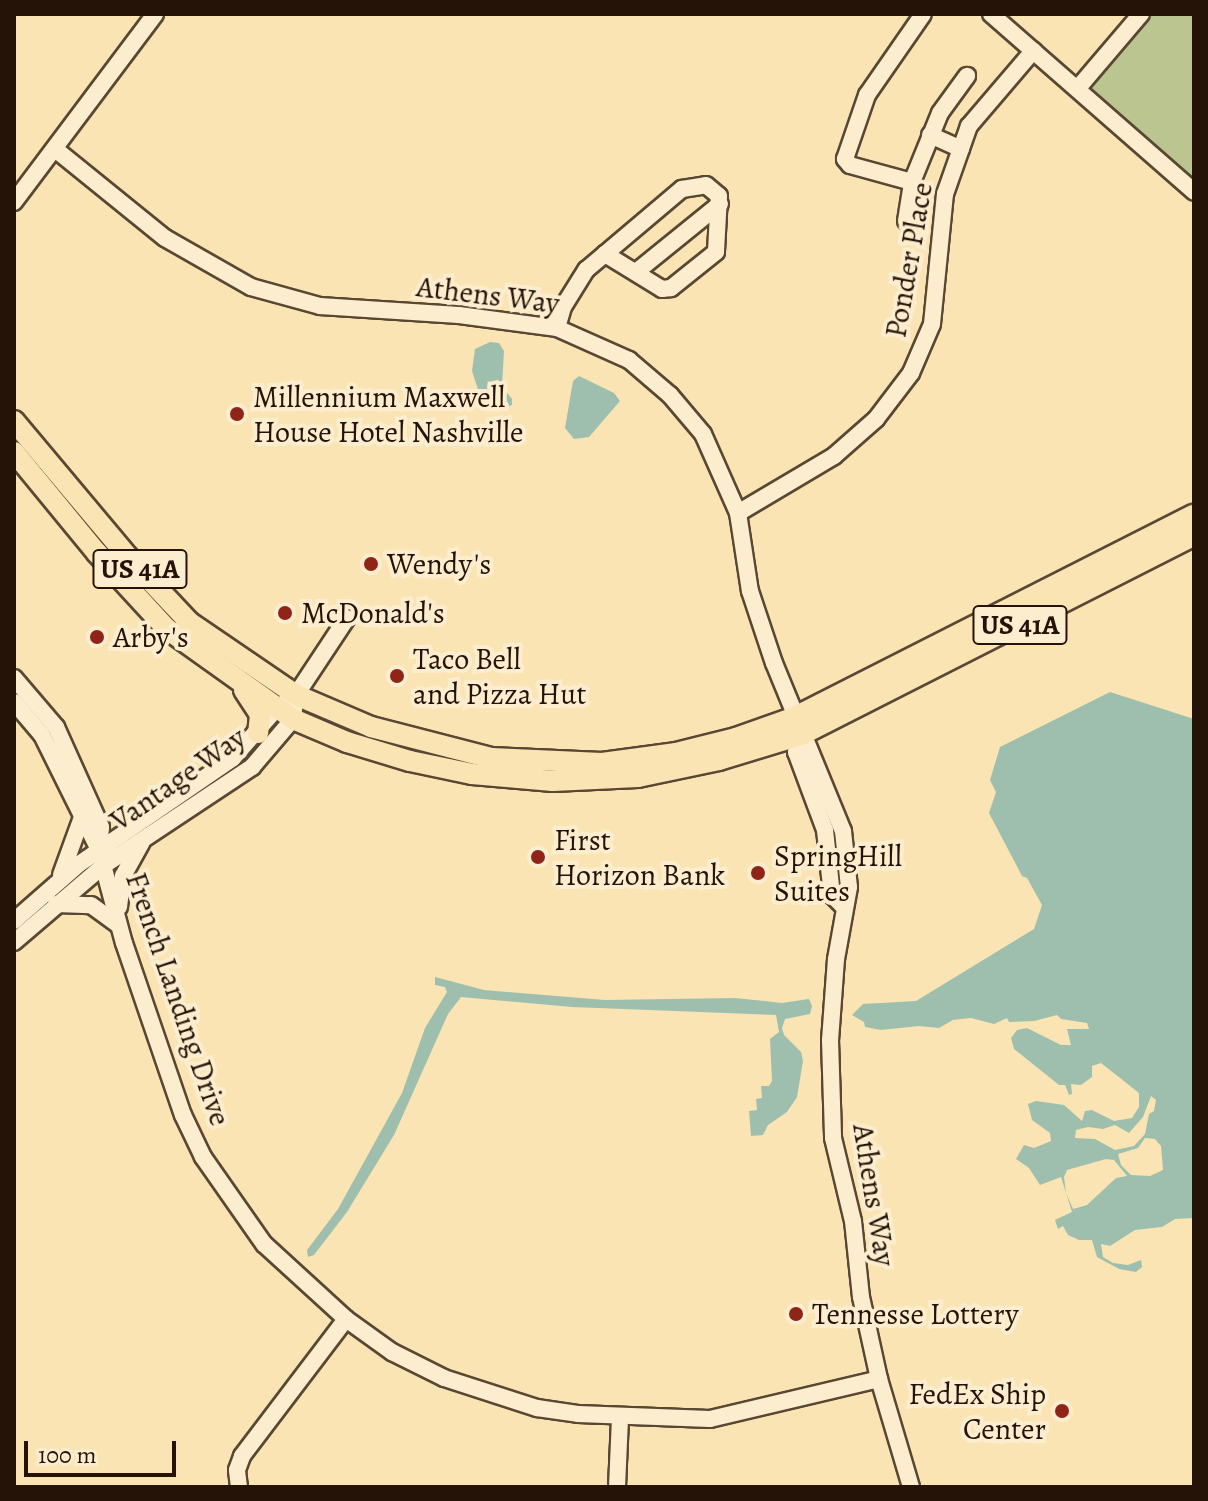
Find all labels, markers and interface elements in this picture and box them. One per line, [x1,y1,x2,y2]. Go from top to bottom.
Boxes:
street label: Ponder Place [878,180,940,340]
street label: Athens Way [415,268,561,322]
place label: Millennium Maxwell House Hotel Nashville [253,379,524,450]
marker: Millennium Maxwell House Hotel Nashville [228,405,246,423]
road number: US 41A [92,545,188,593]
place label: Wendy's [387,546,491,582]
marker: Wendy's [362,555,380,573]
place label: McDonald's [301,595,445,631]
road number: US 41A [972,601,1068,649]
marker: McDonald's [276,604,294,622]
place label: Arby's [113,619,189,655]
marker: Arby's [88,628,106,646]
place label: Taco Bell and Pizza Hut [413,641,586,712]
marker: Taco Bell and Pizza Hut [388,667,406,685]
street label: Vantage Way [103,719,253,839]
place label: First Horizon Bank [554,822,725,892]
place label: SpringHill Suites [774,838,902,908]
marker: First Horizon Bank [529,848,547,866]
marker: SpringHill Suites [749,864,767,882]
street label: French Landing Drive [118,868,238,1130]
street label: Athens Way [845,1121,903,1269]
place label: Tennesse Lottery [812,1296,1019,1332]
marker: Tennesse Lottery [787,1305,805,1323]
place label: FedEx Ship Center [909,1376,1046,1446]
marker: FedEx Ship Center [1053,1402,1071,1420]
scale bar [28,1425,180,1475]
text: 100 m [38,1439,97,1471]

